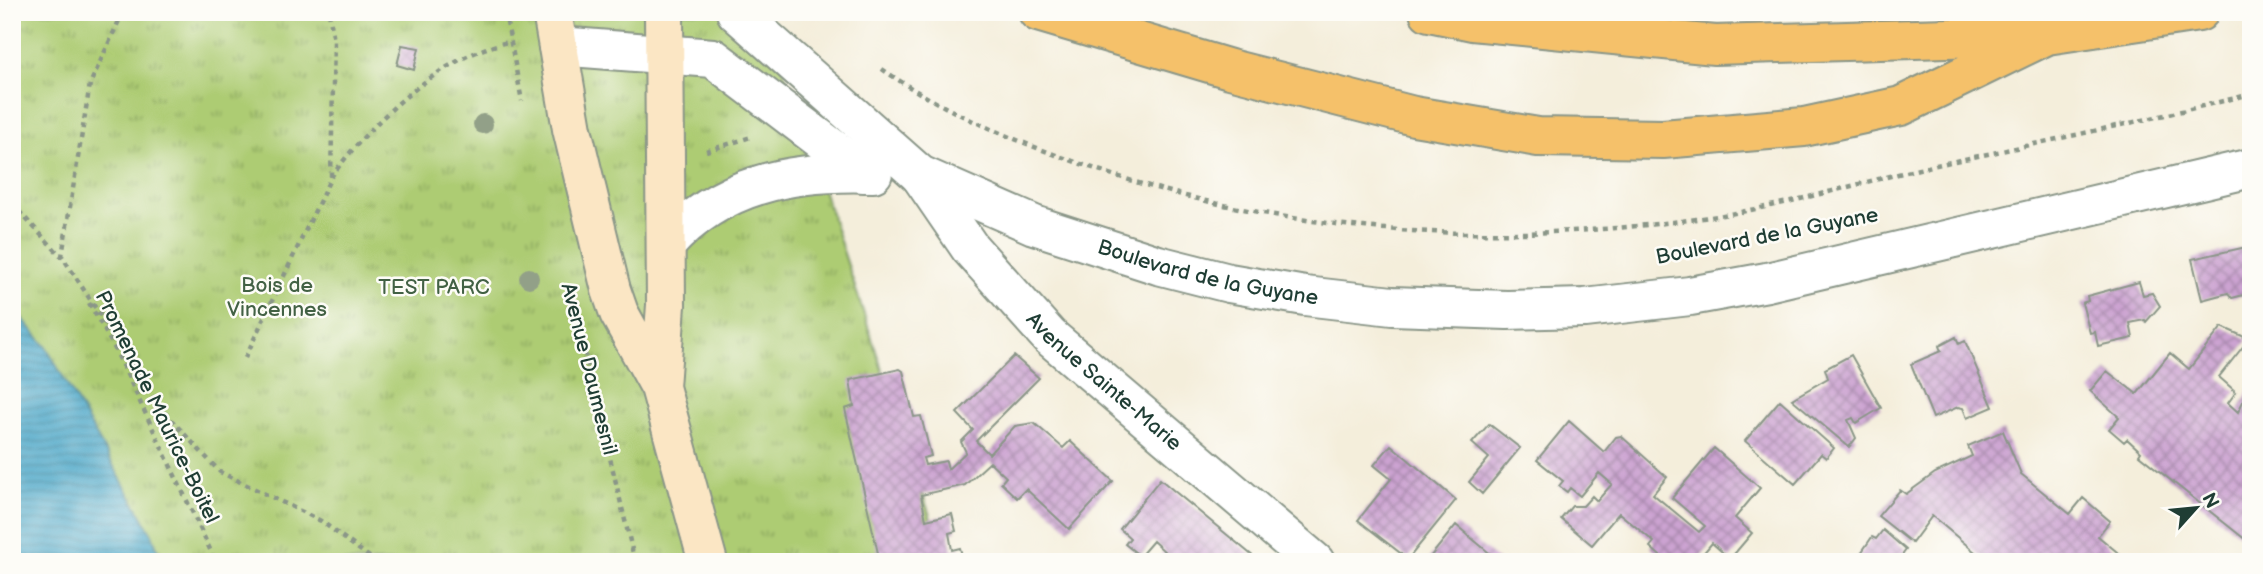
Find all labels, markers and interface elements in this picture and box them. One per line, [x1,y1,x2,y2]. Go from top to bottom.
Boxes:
street label: Boulevard de la Guyane [1654,202,1880,270]
street label: Boulevard de la Guyane [1094,234,1320,310]
park label: Bois de Vincennes [227,273,327,322]
park label: TEST PARC [378,275,490,300]
street label: Avenue Daumesnil [556,280,622,458]
street label: Promenade Maurice-Boitel [90,287,224,527]
street label: Avenue Sainte-Marie [1021,307,1187,456]
north arrow [2162,472,2232,542]
text: N [2196,489,2223,513]

